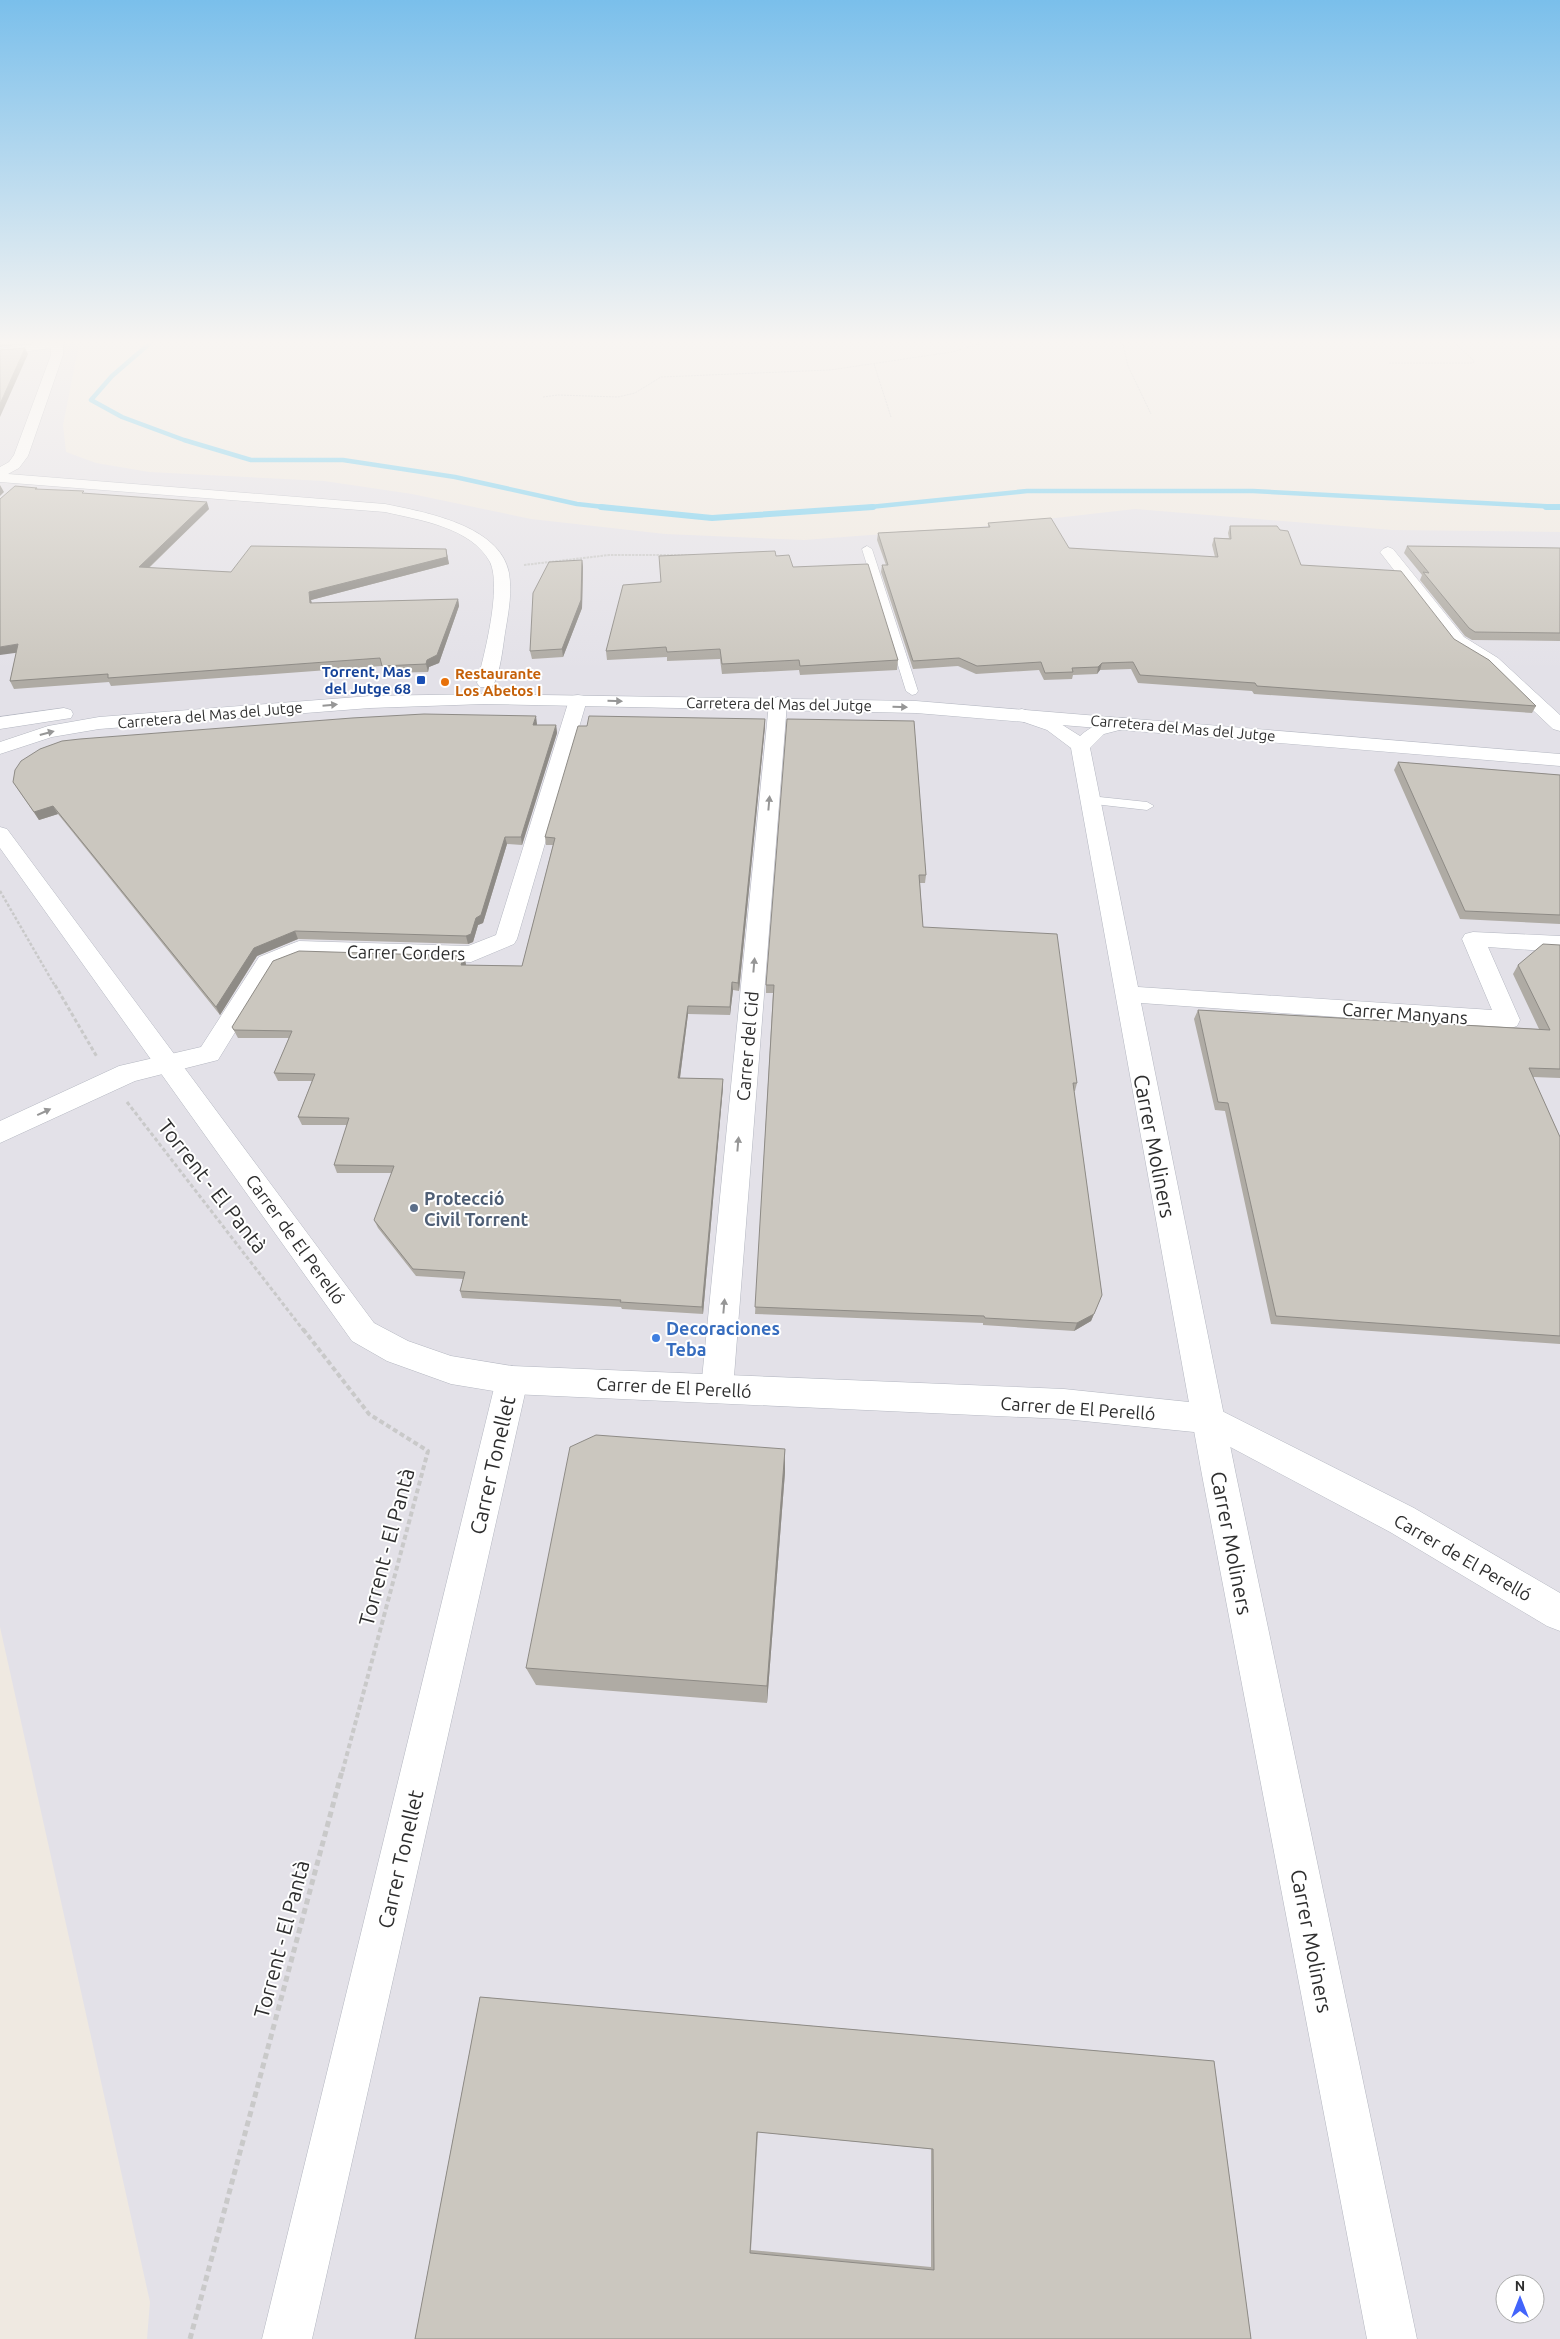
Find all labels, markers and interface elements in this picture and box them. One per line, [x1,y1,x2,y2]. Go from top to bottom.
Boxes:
place label: Torrent, Mas del Jutge 68 [322,663,411,697]
place label: Restaurante Los Abetos I [455,665,542,699]
marker: Torrent, Mas del Jutge 68 [415,674,427,686]
marker: Restaurante Los Abetos I [439,676,451,688]
street label: Carretera del Mas del Jutge [686,694,872,714]
one-way arrow [607,697,623,705]
street label: Carretera del Mas del Jutge [117,698,303,732]
one-way arrow [322,701,338,709]
one-way arrow [892,703,908,711]
street label: Carretera del Mas del Jutge [1090,711,1276,745]
one-way arrow [39,729,54,737]
one-way arrow [765,795,773,811]
street label: Carrer Corders [347,941,465,963]
one-way arrow [751,957,759,973]
street label: Carrer del Cid [732,990,762,1102]
street label: Carrer Manyans [1342,999,1469,1027]
street label: Carrer Moliners [1129,1072,1181,1220]
one-way arrow [37,1108,51,1116]
street label: Torrent - El Pantà [153,1115,273,1257]
one-way arrow [735,1136,743,1152]
street label: Carrer de El Perelló [242,1170,350,1308]
place label: Protecció Civil Torrent [424,1188,529,1229]
marker: Protecció Civil Torrent [408,1202,420,1214]
one-way arrow [720,1298,728,1314]
place label: Decoraciones Teba [666,1318,780,1359]
marker: Decoraciones Teba [650,1332,662,1344]
street label: Carrer de El Perelló [596,1373,752,1401]
street label: Carrer Tonellet [464,1393,520,1537]
street label: Carrer de El Perelló [1000,1393,1156,1423]
street label: Torrent - El Pantà [353,1465,419,1629]
street label: Carrer Moliners [1206,1469,1258,1617]
street label: Carrer de El Perelló [1391,1509,1535,1605]
street label: Carrer Tonellet [372,1787,428,1931]
street label: Torrent - El Pantà [248,1857,314,2021]
street label: Carrer Moliners [1286,1867,1338,2015]
north arrow [1495,2274,1545,2324]
text: N [1515,2278,1525,2294]

